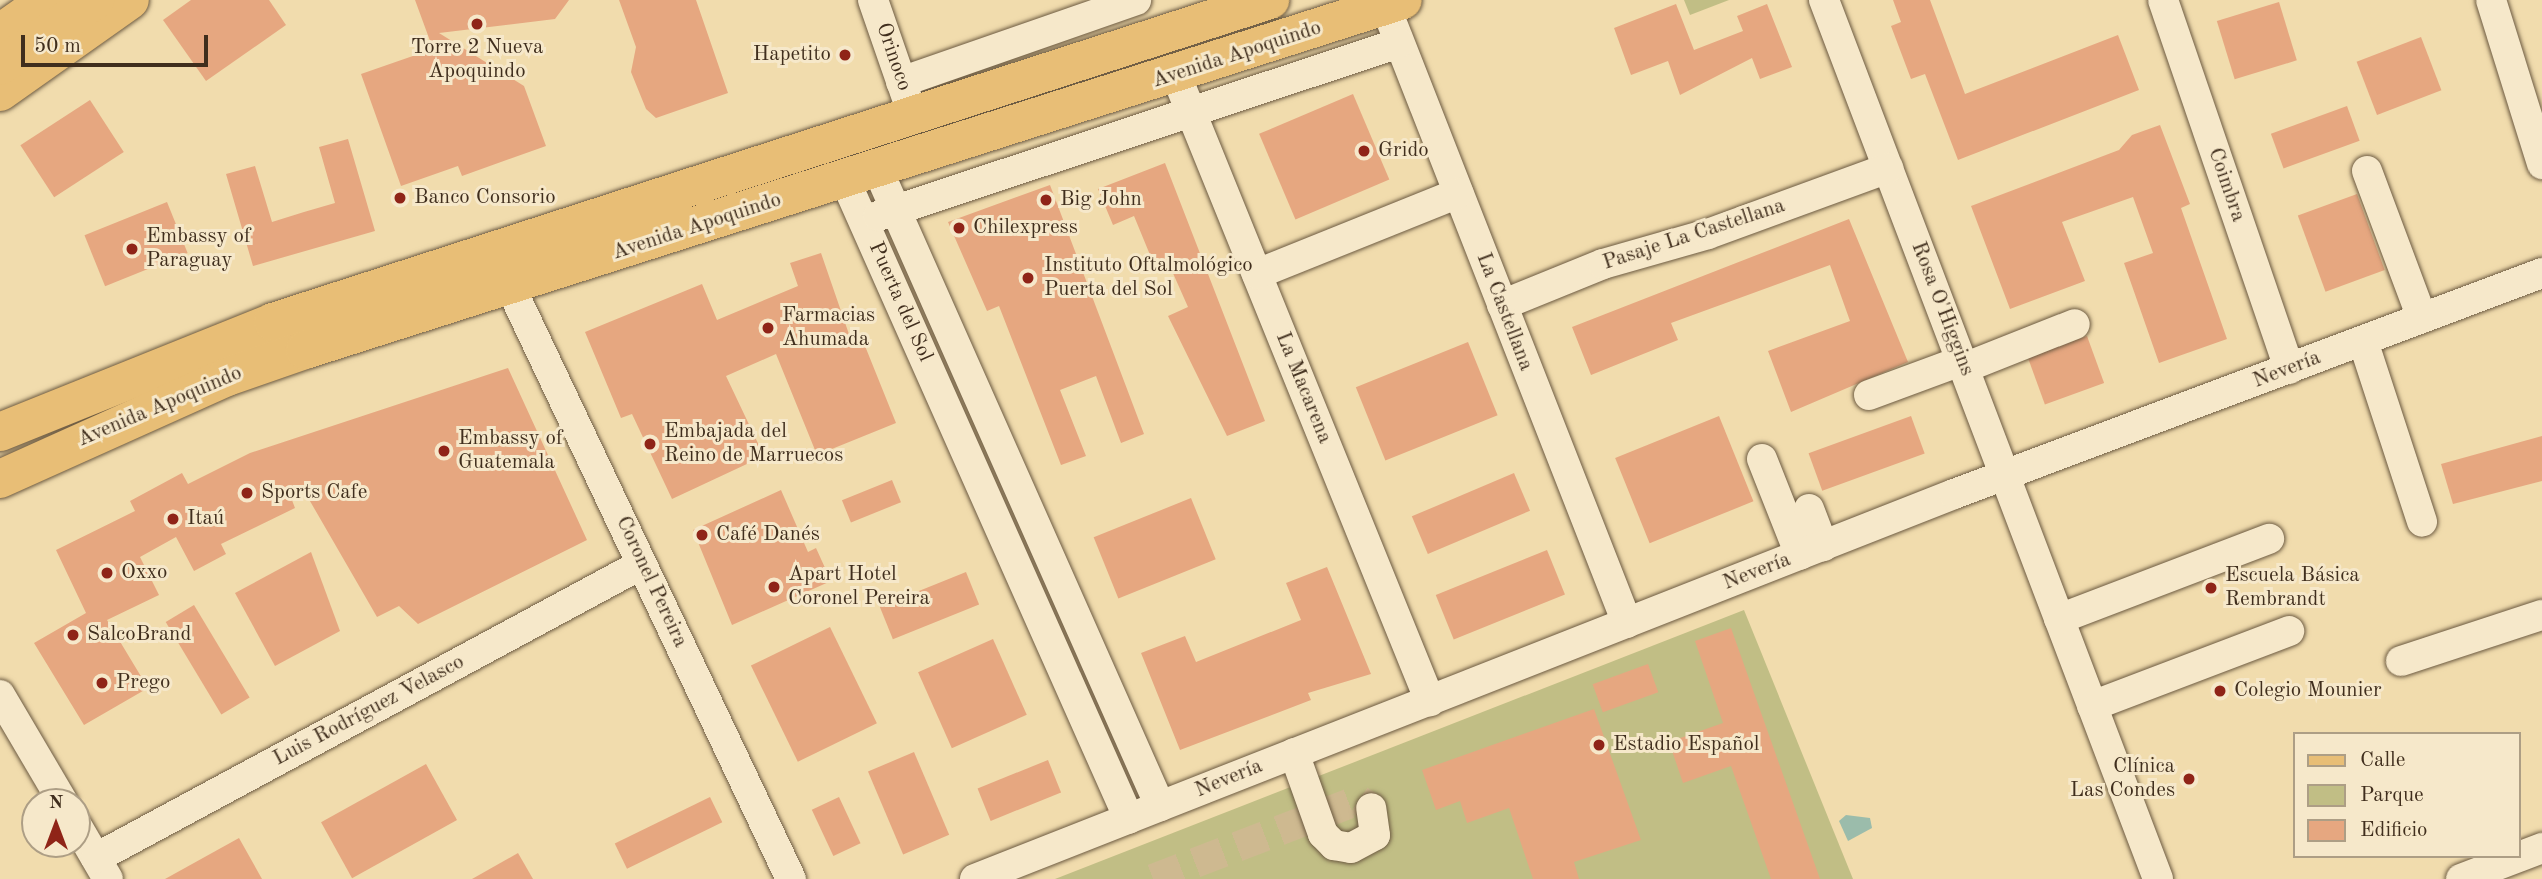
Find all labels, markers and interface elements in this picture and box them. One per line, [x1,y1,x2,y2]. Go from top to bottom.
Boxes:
marker: Torre 2 Nueva Apoquindo [469,16,485,32]
street label: Avenida Apoquindo [1149,16,1325,94]
street label: Orinoco [870,20,916,94]
scale bar [24,21,212,65]
place label: Torre 2 Nueva Apoquindo [411,35,543,85]
text: 50 m [34,36,81,57]
place label: Hapetito [753,42,831,68]
marker: Hapetito [837,47,853,63]
place label: Grido [1378,138,1429,164]
marker: Grido [1356,143,1372,159]
street label: Coimbra [2202,145,2250,225]
place label: Banco Consorio [414,185,556,211]
place label: Big John [1060,187,1142,213]
street label: Avenida Apoquindo [609,188,785,266]
marker: Banco Consorio [392,190,408,206]
marker: Big John [1038,192,1054,208]
street label: Pasaje La Castellana [1600,194,1788,276]
place label: Chilexpress [973,215,1078,241]
marker: Chilexpress [951,220,967,236]
place label: Embassy of Paraguay [146,224,251,274]
street label: Puerta del Sol [862,238,938,366]
street label: Rosa O'Higgins [1905,238,1979,380]
marker: Embassy of Paraguay [124,241,140,257]
street label: La Castellana [1470,249,1538,375]
place label: Instituto Oftalmológico Puerta del Sol [1044,253,1253,303]
marker: Instituto Oftalmológico Puerta del Sol [1018,268,1038,288]
place label: Farmacias Ahumada [782,303,875,353]
marker: Farmacias Ahumada [760,320,776,336]
street label: La Macarena [1269,329,1337,447]
street label: Nevería [2250,346,2324,394]
street label: Avenida Apoquindo [74,361,246,453]
place label: Embajada del Reino de Marruecos [664,419,843,469]
place label: Embassy of Guatemala [458,426,563,476]
marker: Embajada del Reino de Marruecos [642,436,658,452]
marker: Embassy of Guatemala [436,443,452,459]
place label: Sports Cafe [261,480,367,506]
marker: Sports Cafe [239,485,255,501]
place label: Itaú [187,506,224,532]
marker: Itaú [165,511,181,527]
street label: Coronel Pereira [610,512,692,652]
place label: Café Danés [716,522,820,548]
marker: Café Danés [694,527,710,543]
street label: Nevería [1720,548,1794,596]
place label: Oxxo [121,560,167,586]
place label: Apart Hotel Coronel Pereira [788,562,930,612]
place label: Escuela Básica Rembrandt [2225,563,2360,613]
marker: Oxxo [99,565,115,581]
marker: Apart Hotel Coronel Pereira [766,579,782,595]
marker: Escuela Básica Rembrandt [2203,580,2219,596]
place label: SalcoBrand [87,622,191,648]
marker: SalcoBrand [65,627,81,643]
street label: Luis Rodríguez Velasco [269,650,469,772]
place label: Prego [116,670,170,696]
marker: Prego [94,675,110,691]
place label: Colegio Mounier [2234,678,2382,704]
marker: Colegio Mounier [2212,683,2228,699]
place label: Estadio Español [1613,732,1760,758]
legend [2294,732,2521,858]
marker: Estadio Español [1591,737,1607,753]
text: Calle [2360,750,2405,771]
street label: Nevería [1192,754,1266,804]
place label: Clínica Las Condes [2070,754,2175,804]
marker: Clínica Las Condes [2181,771,2197,787]
text: Parque [2360,785,2424,806]
north arrow [21,788,91,858]
text: N [49,794,63,813]
text: Edificio [2360,820,2428,841]

